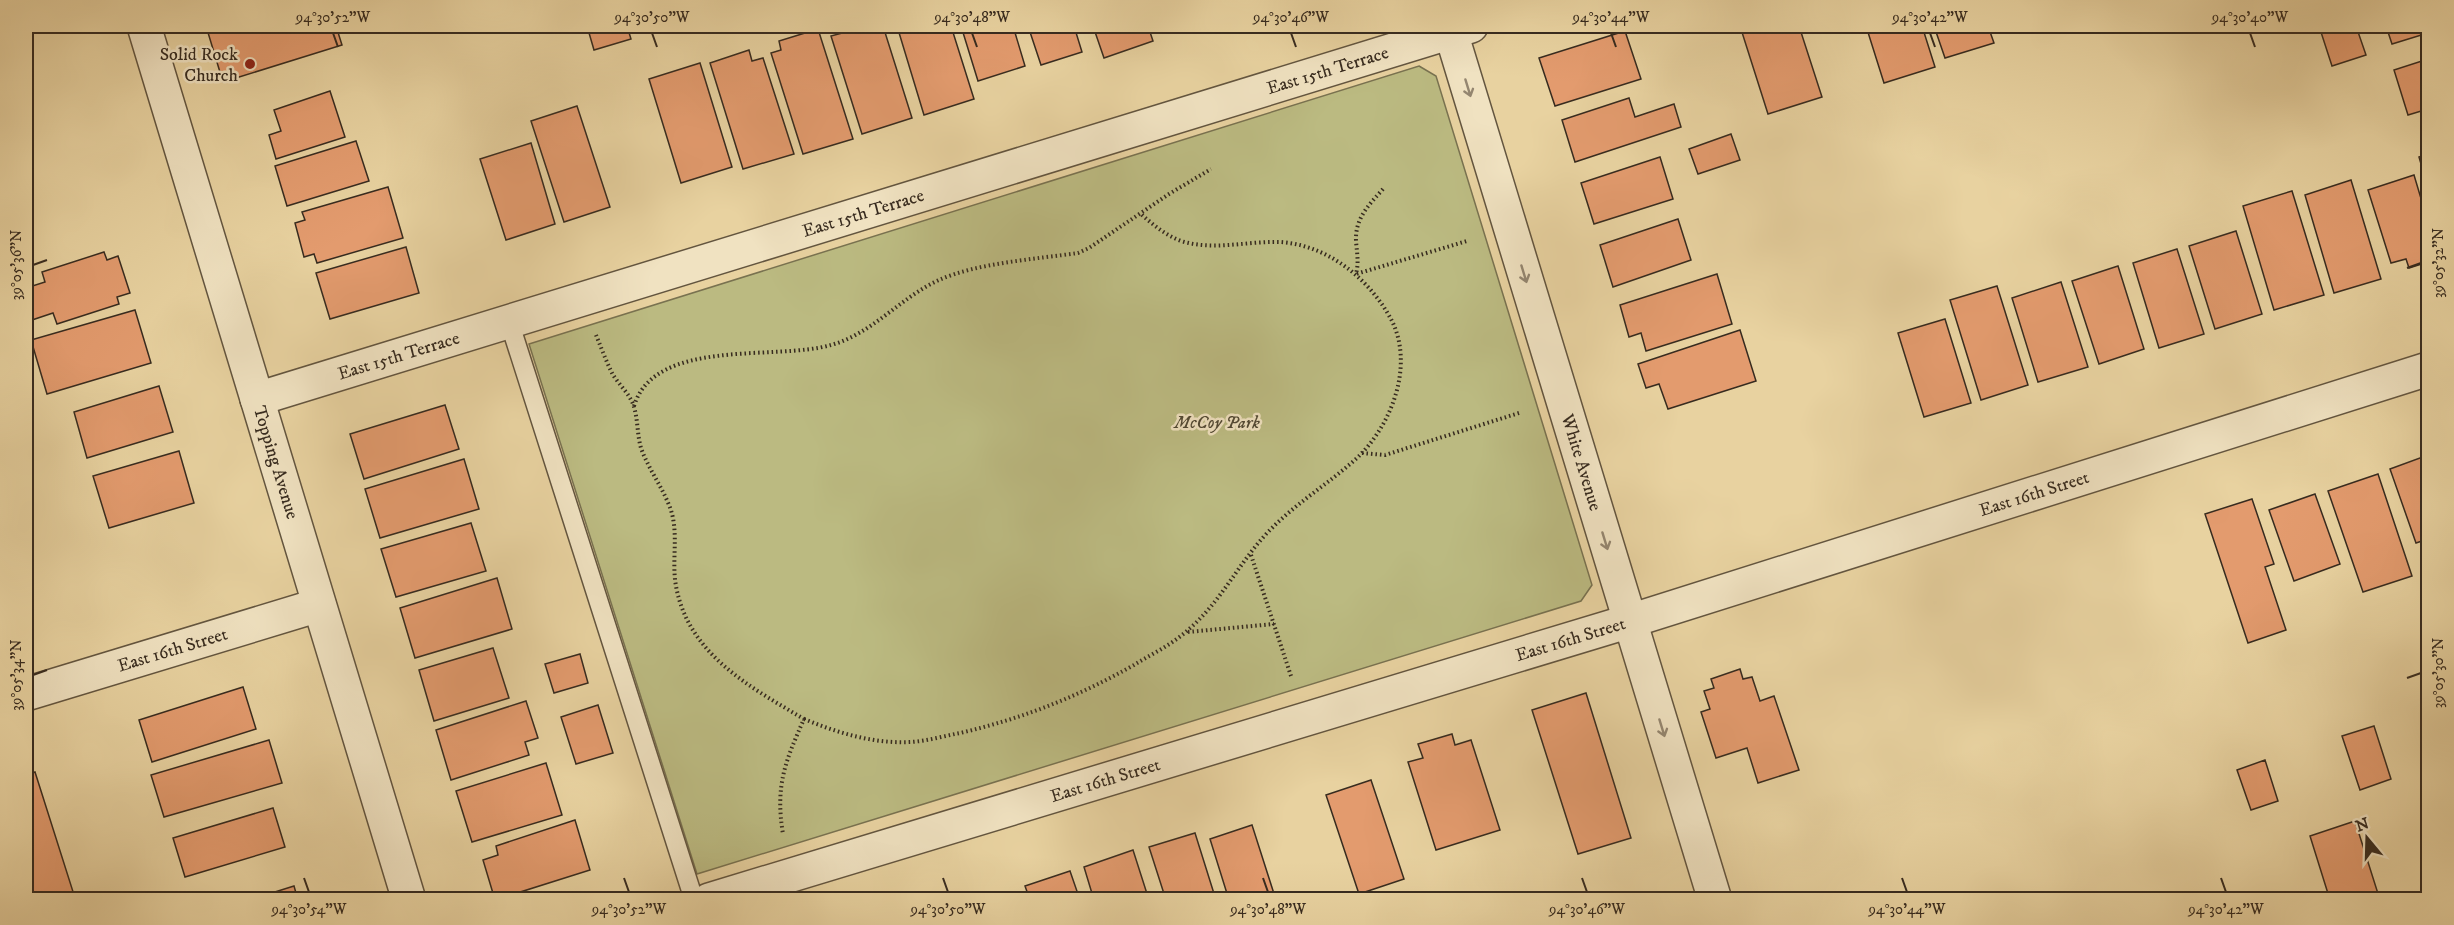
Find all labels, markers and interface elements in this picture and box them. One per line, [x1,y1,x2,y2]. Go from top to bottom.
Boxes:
text: 94°30'52"W [295,8,370,27]
text: 94°30'50"W [613,8,690,27]
text: 94°30'48"W [933,8,1010,27]
text: 94°30'46"W [1252,8,1329,27]
text: 94°30'44"W [1572,8,1650,27]
text: 94°30'42"W [1891,8,1968,27]
text: 94°30'40"W [2211,8,2288,27]
street label: East 15th Terrace [1264,42,1391,100]
place label: Solid Rock Church [160,44,239,87]
marker: Solid Rock Church [243,57,257,71]
one-way arrow [1463,78,1474,97]
street label: East 15th Terrace [800,185,927,243]
text: 39°05'32"N [2429,228,2448,298]
text: 39°05'36"N [7,230,26,300]
one-way arrow [1520,264,1531,283]
street label: East 15th Terrace [335,327,462,386]
street label: Topping Avenue [248,403,303,522]
street label: White Avenue [1555,411,1606,514]
park label: McCoy Park [1172,412,1260,434]
street label: East 16th Street [1977,467,2092,522]
one-way arrow [1600,531,1611,550]
street label: East 16th Street [1513,613,1628,667]
street label: East 16th Street [115,623,230,678]
text: 39°05'30"N [2429,638,2448,708]
text: 39°05'34"N [7,639,26,711]
one-way arrow [1657,718,1668,737]
street label: East 16th Street [1048,754,1163,808]
north arrow [2337,808,2397,868]
text: N [2353,813,2372,836]
text: 94°30'54"W [271,900,347,919]
text: 94°30'52"W [591,900,666,919]
text: 94°30'50"W [909,900,986,919]
text: 94°30'48"W [1229,900,1306,919]
text: 94°30'46"W [1548,900,1625,919]
text: 94°30'44"W [1868,900,1946,919]
text: 94°30'42"W [2187,900,2264,919]

